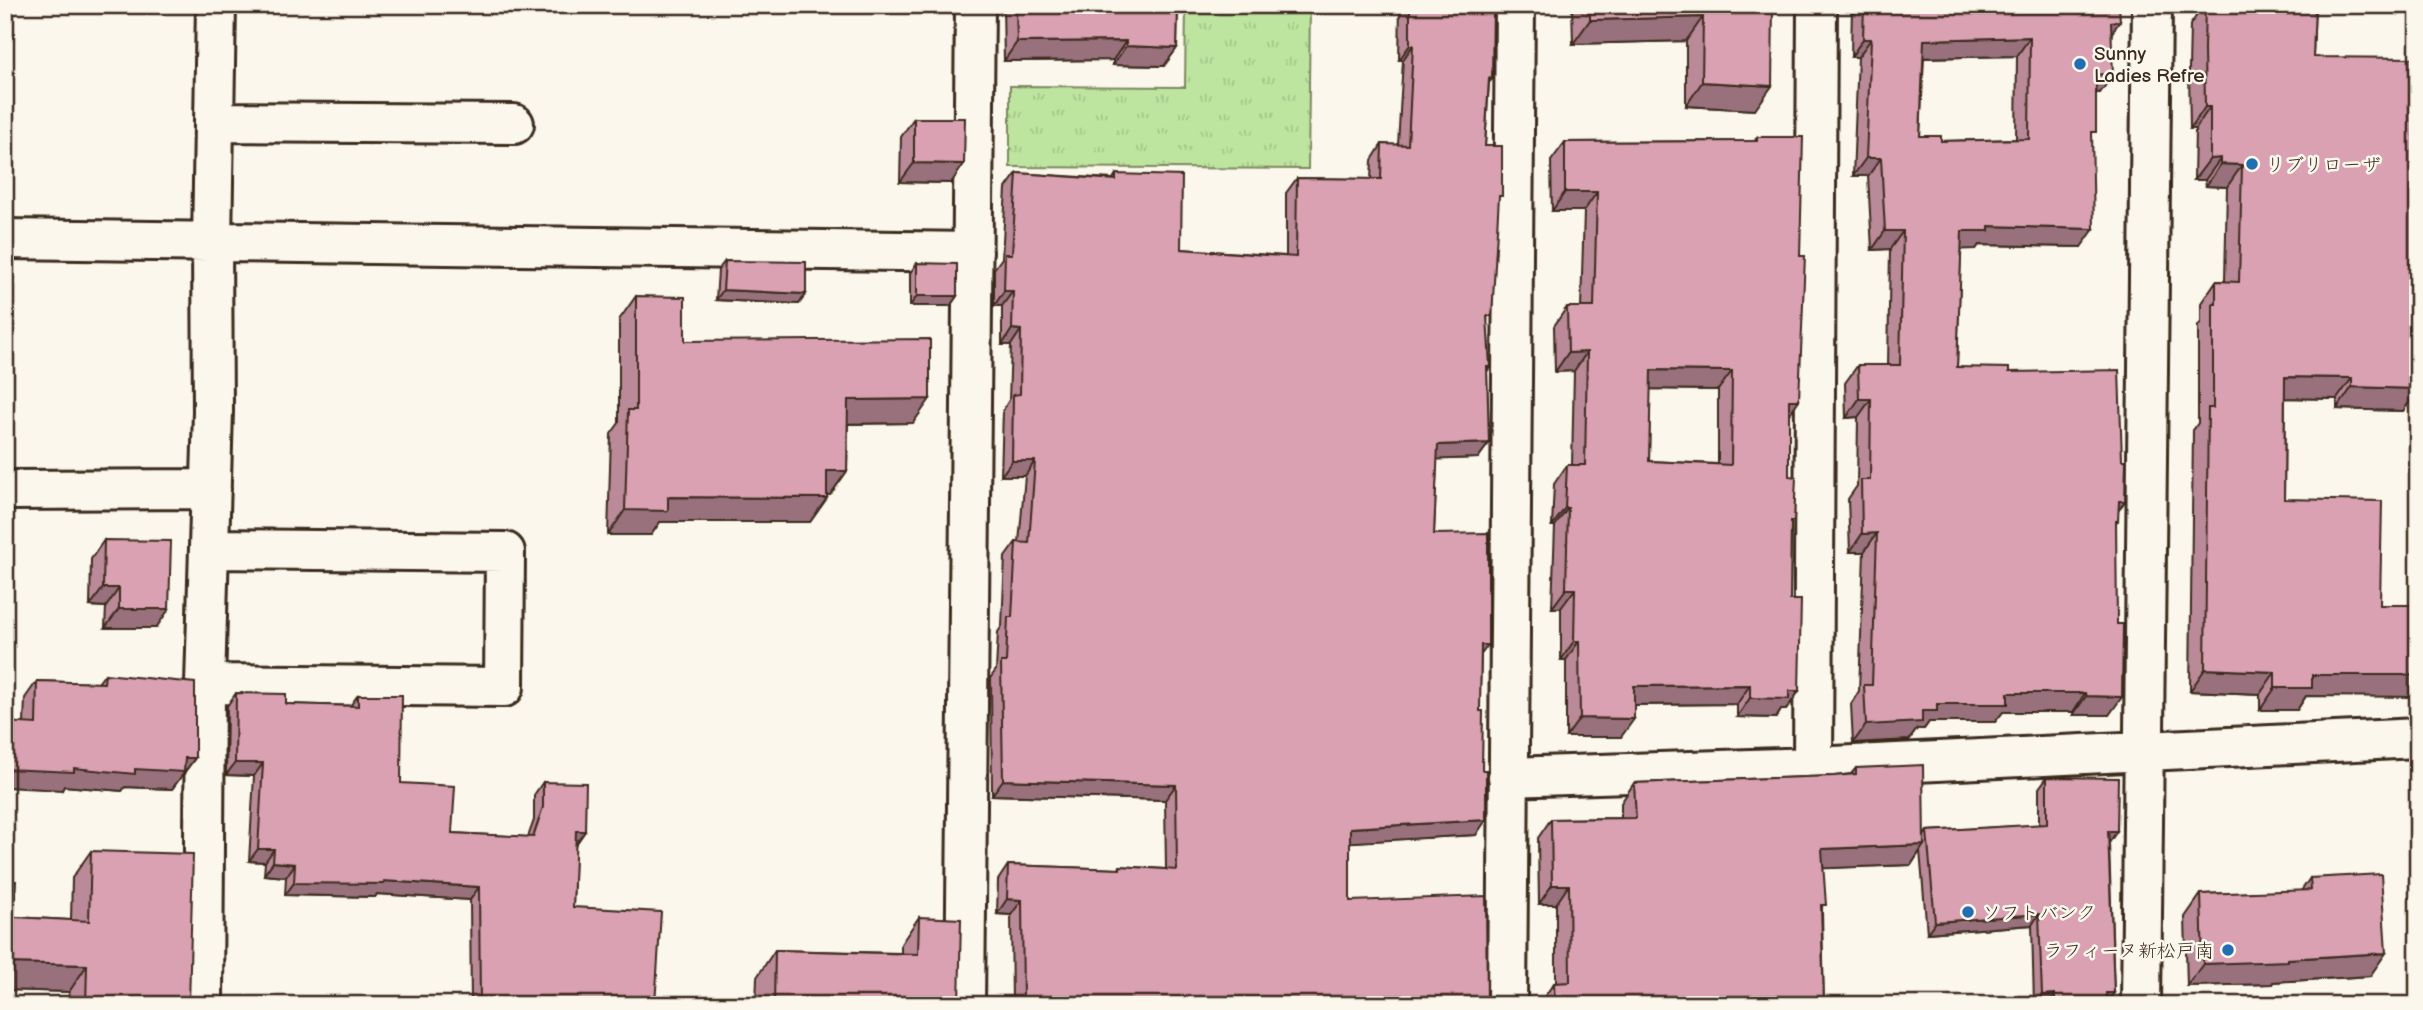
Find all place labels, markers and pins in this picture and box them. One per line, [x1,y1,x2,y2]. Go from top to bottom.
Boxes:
place label: Sunny Ladies Refre [2094,43,2205,88]
marker: Sunny Ladies Refre [2072,56,2088,72]
place label: リブリローザ [2266,154,2381,177]
marker: リブリローザ [2244,156,2260,172]
place label: ソフトバンク [1982,902,2096,925]
marker: ソフトバンク [1960,904,1976,920]
place label: ラフィーヌ新松戸南 [2044,940,2214,963]
marker: ラフィーヌ新松戸南 [2220,942,2236,958]

